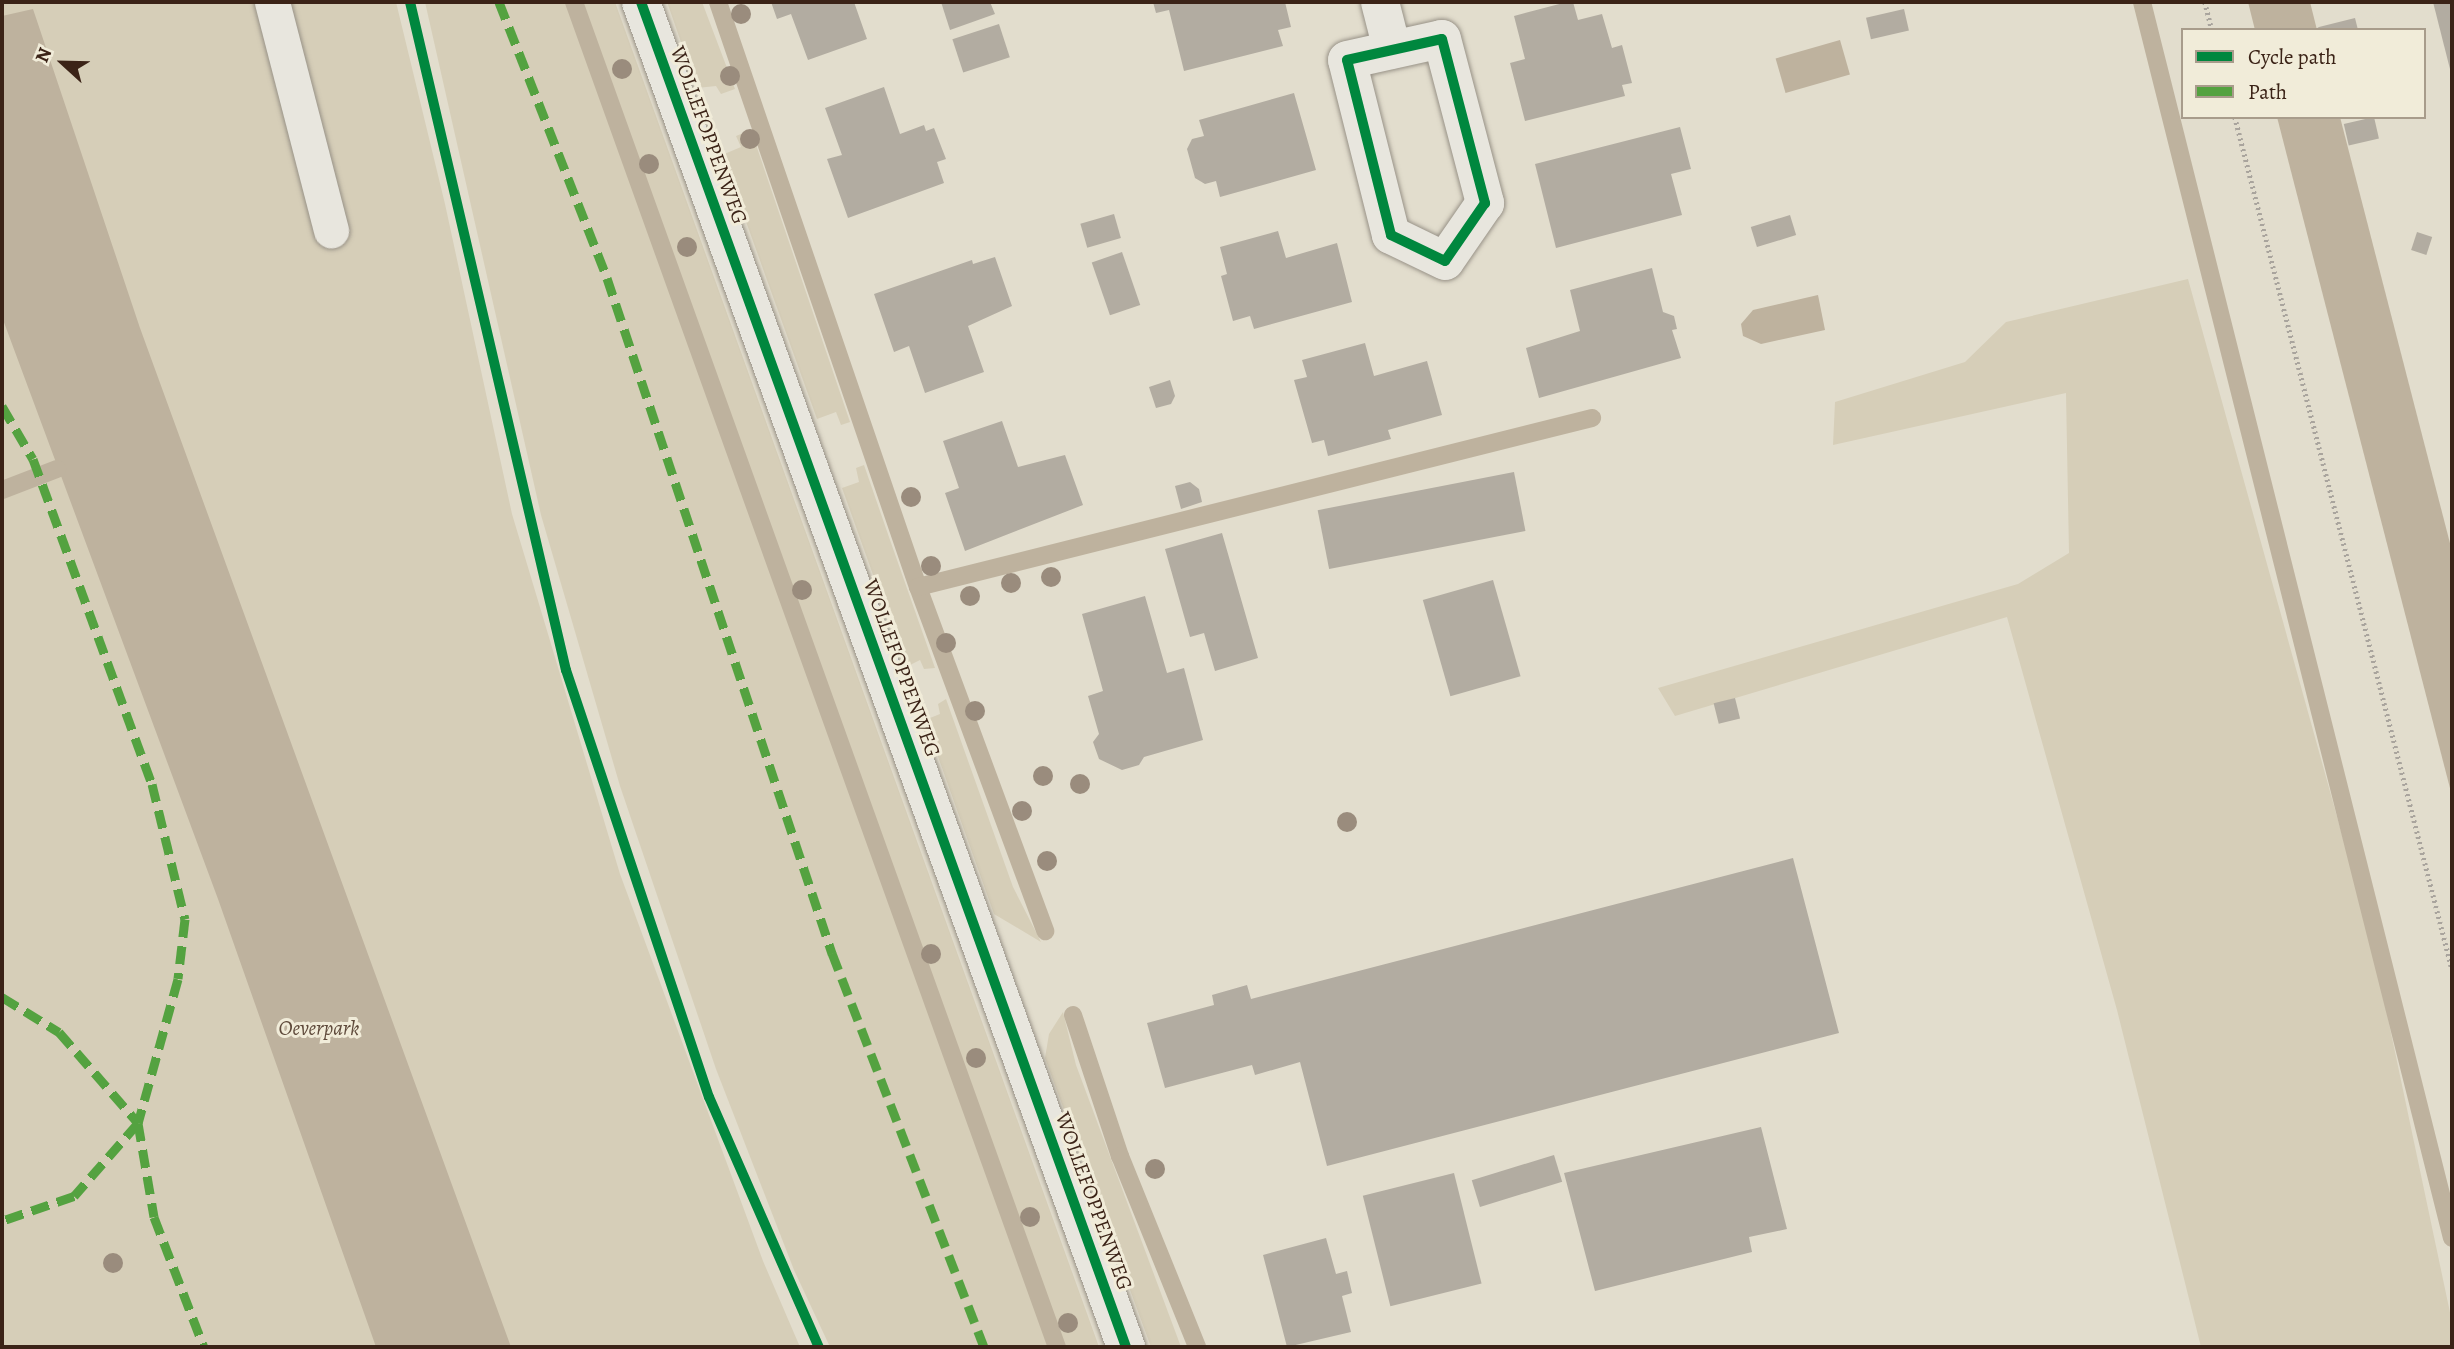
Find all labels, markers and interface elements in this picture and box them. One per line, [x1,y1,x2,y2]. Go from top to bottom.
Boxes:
north arrow [28,28,98,98]
legend [2181,28,2426,119]
street label: WOLLEFOPPENWEG [665,43,753,227]
text: Cycle path [2248,43,2337,71]
text: N [29,44,58,66]
text: Path [2248,78,2287,106]
street label: WOLLEFOPPENWEG [858,576,946,760]
park label: Oeverpark [279,1015,359,1041]
street label: WOLLEFOPPENWEG [1050,1109,1138,1293]

